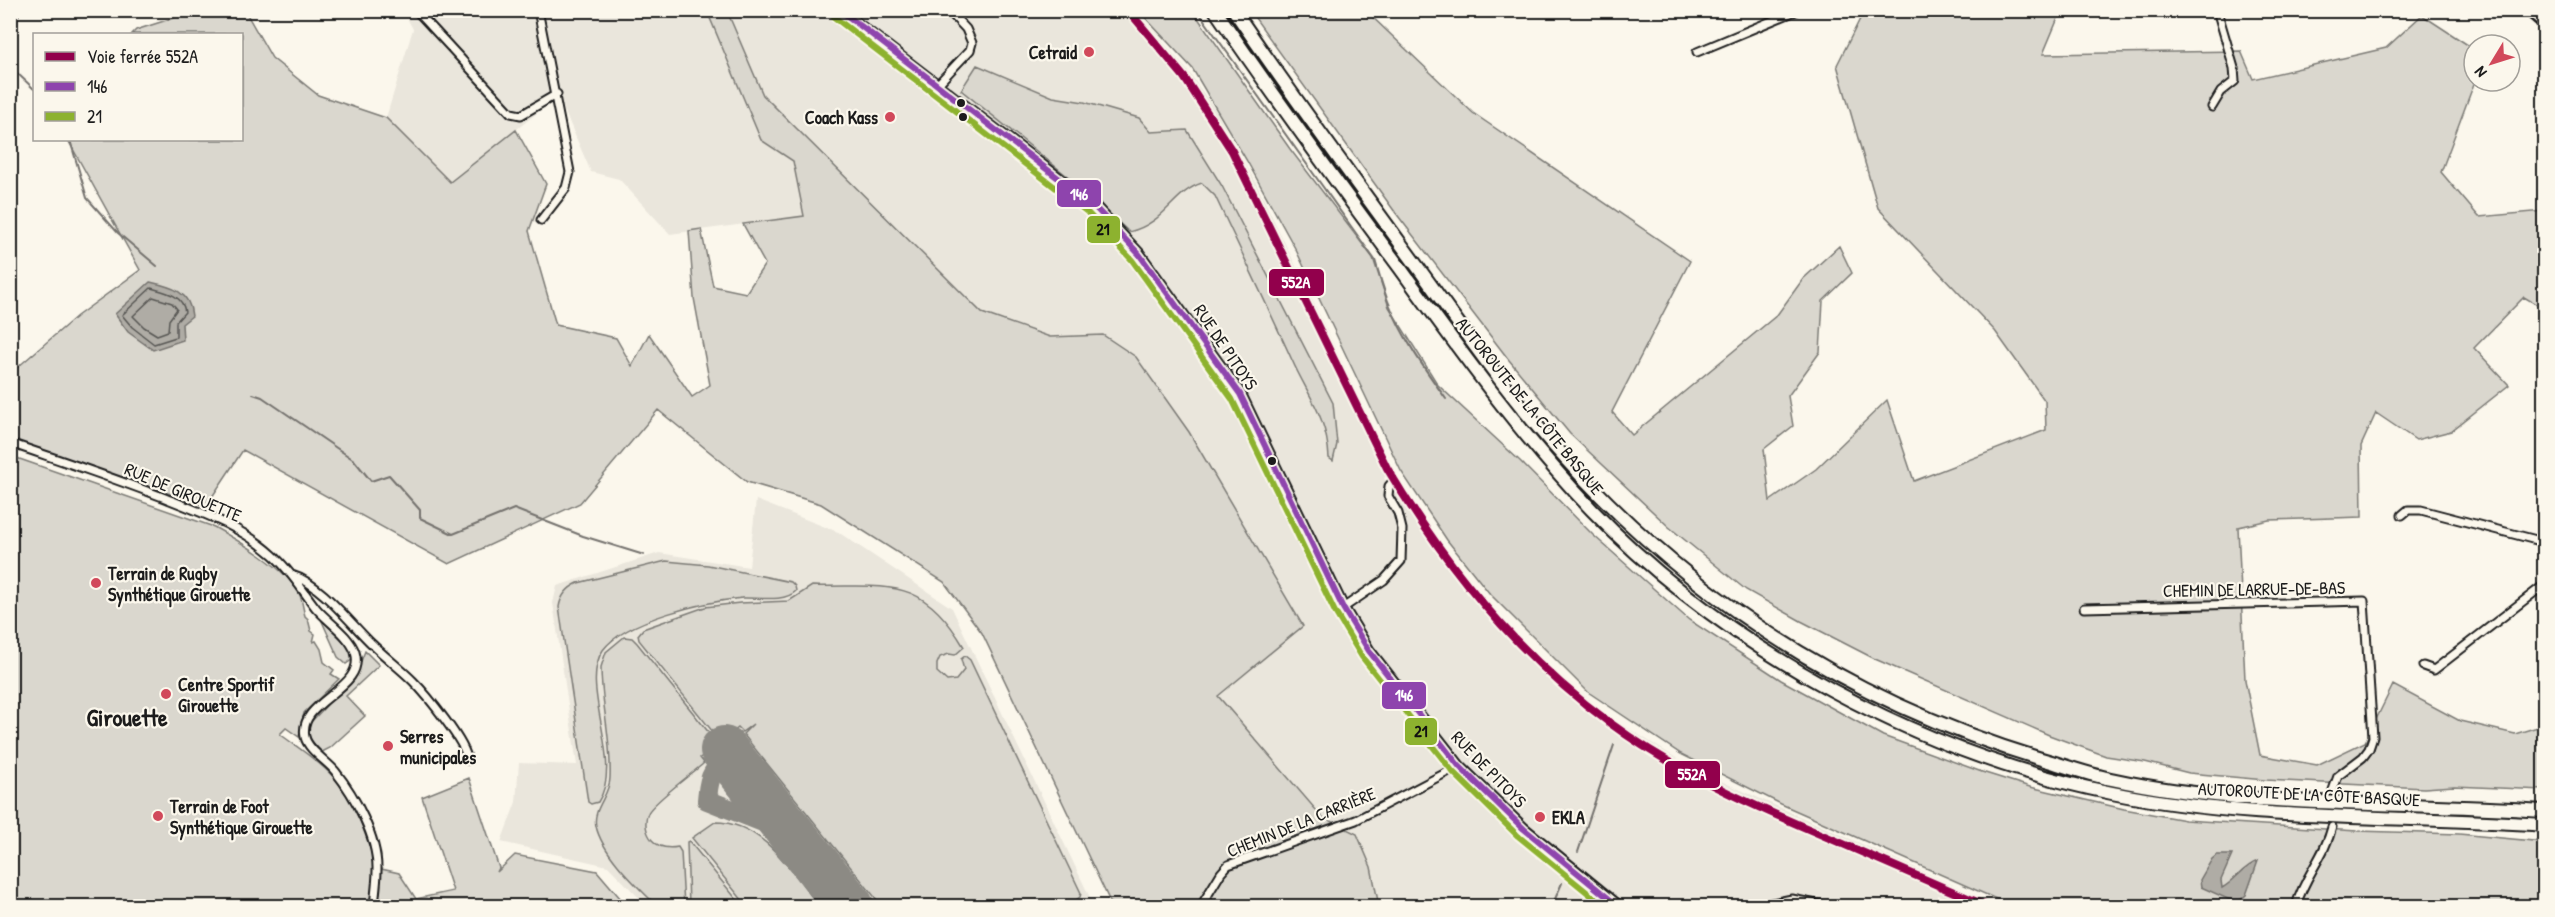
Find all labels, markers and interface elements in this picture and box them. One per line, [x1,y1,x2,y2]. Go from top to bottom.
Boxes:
legend [33,33,243,141]
north arrow [2462,33,2522,93]
place label: Cetraid [1029,40,1077,65]
text: Voie ferrée 552A [87,44,198,69]
marker: Cetraid [1082,45,1096,59]
text: N [2469,62,2491,82]
text: 146 [87,74,107,99]
unlabelled marker [955,97,967,109]
text: 21 [87,104,102,129]
place label: Coach Kass [805,105,878,130]
marker: Coach Kass [883,110,897,124]
unlabelled marker [957,111,969,123]
line badge: 146 [1056,179,1102,208]
text: 146 [1070,183,1089,205]
line badge: 21 [1086,215,1121,244]
text: 21 [1096,218,1110,240]
line badge: 552A [1268,268,1325,297]
text: 552A [1282,271,1311,293]
street label: RUE DE PITOYS [1188,299,1264,395]
street label: AUTOROUTE DE LA CÔTE BASQUE [1450,312,1610,500]
unlabelled marker [1266,455,1278,467]
street label: RUE DE GIROUETTE [121,456,245,528]
place label: Terrain de Rugby Synthétique Girouette [107,561,252,608]
street label: CHEMIN DE LARRUE-DE-BAS [2163,575,2345,603]
marker: Terrain de Rugby Synthétique Girouette [89,576,103,590]
place label: Centre Sportif Girouette [178,672,275,718]
line badge: 146 [1381,681,1427,710]
text: 146 [1395,684,1414,706]
marker: Centre Sportif Girouette [159,687,173,701]
district label: Girouette [86,701,168,733]
line badge: 21 [1404,717,1438,746]
text: 21 [1414,720,1428,742]
place label: Serres municipales [400,724,476,771]
street label: RUE DE PITOYS [1446,725,1532,813]
marker: Serres municipales [381,739,395,753]
line badge: 552A [1664,760,1721,789]
text: 552A [1678,763,1707,785]
street label: AUTOROUTE DE LA CÔTE BASQUE [2197,776,2421,812]
street label: CHEMIN DE LA CARRIÈRE [1223,781,1379,863]
place label: Terrain de Foot Synthétique Girouette [169,794,314,841]
place label: EKLA [1552,805,1585,830]
marker: Terrain de Foot Synthétique Girouette [151,809,165,823]
marker: EKLA [1533,810,1547,824]

